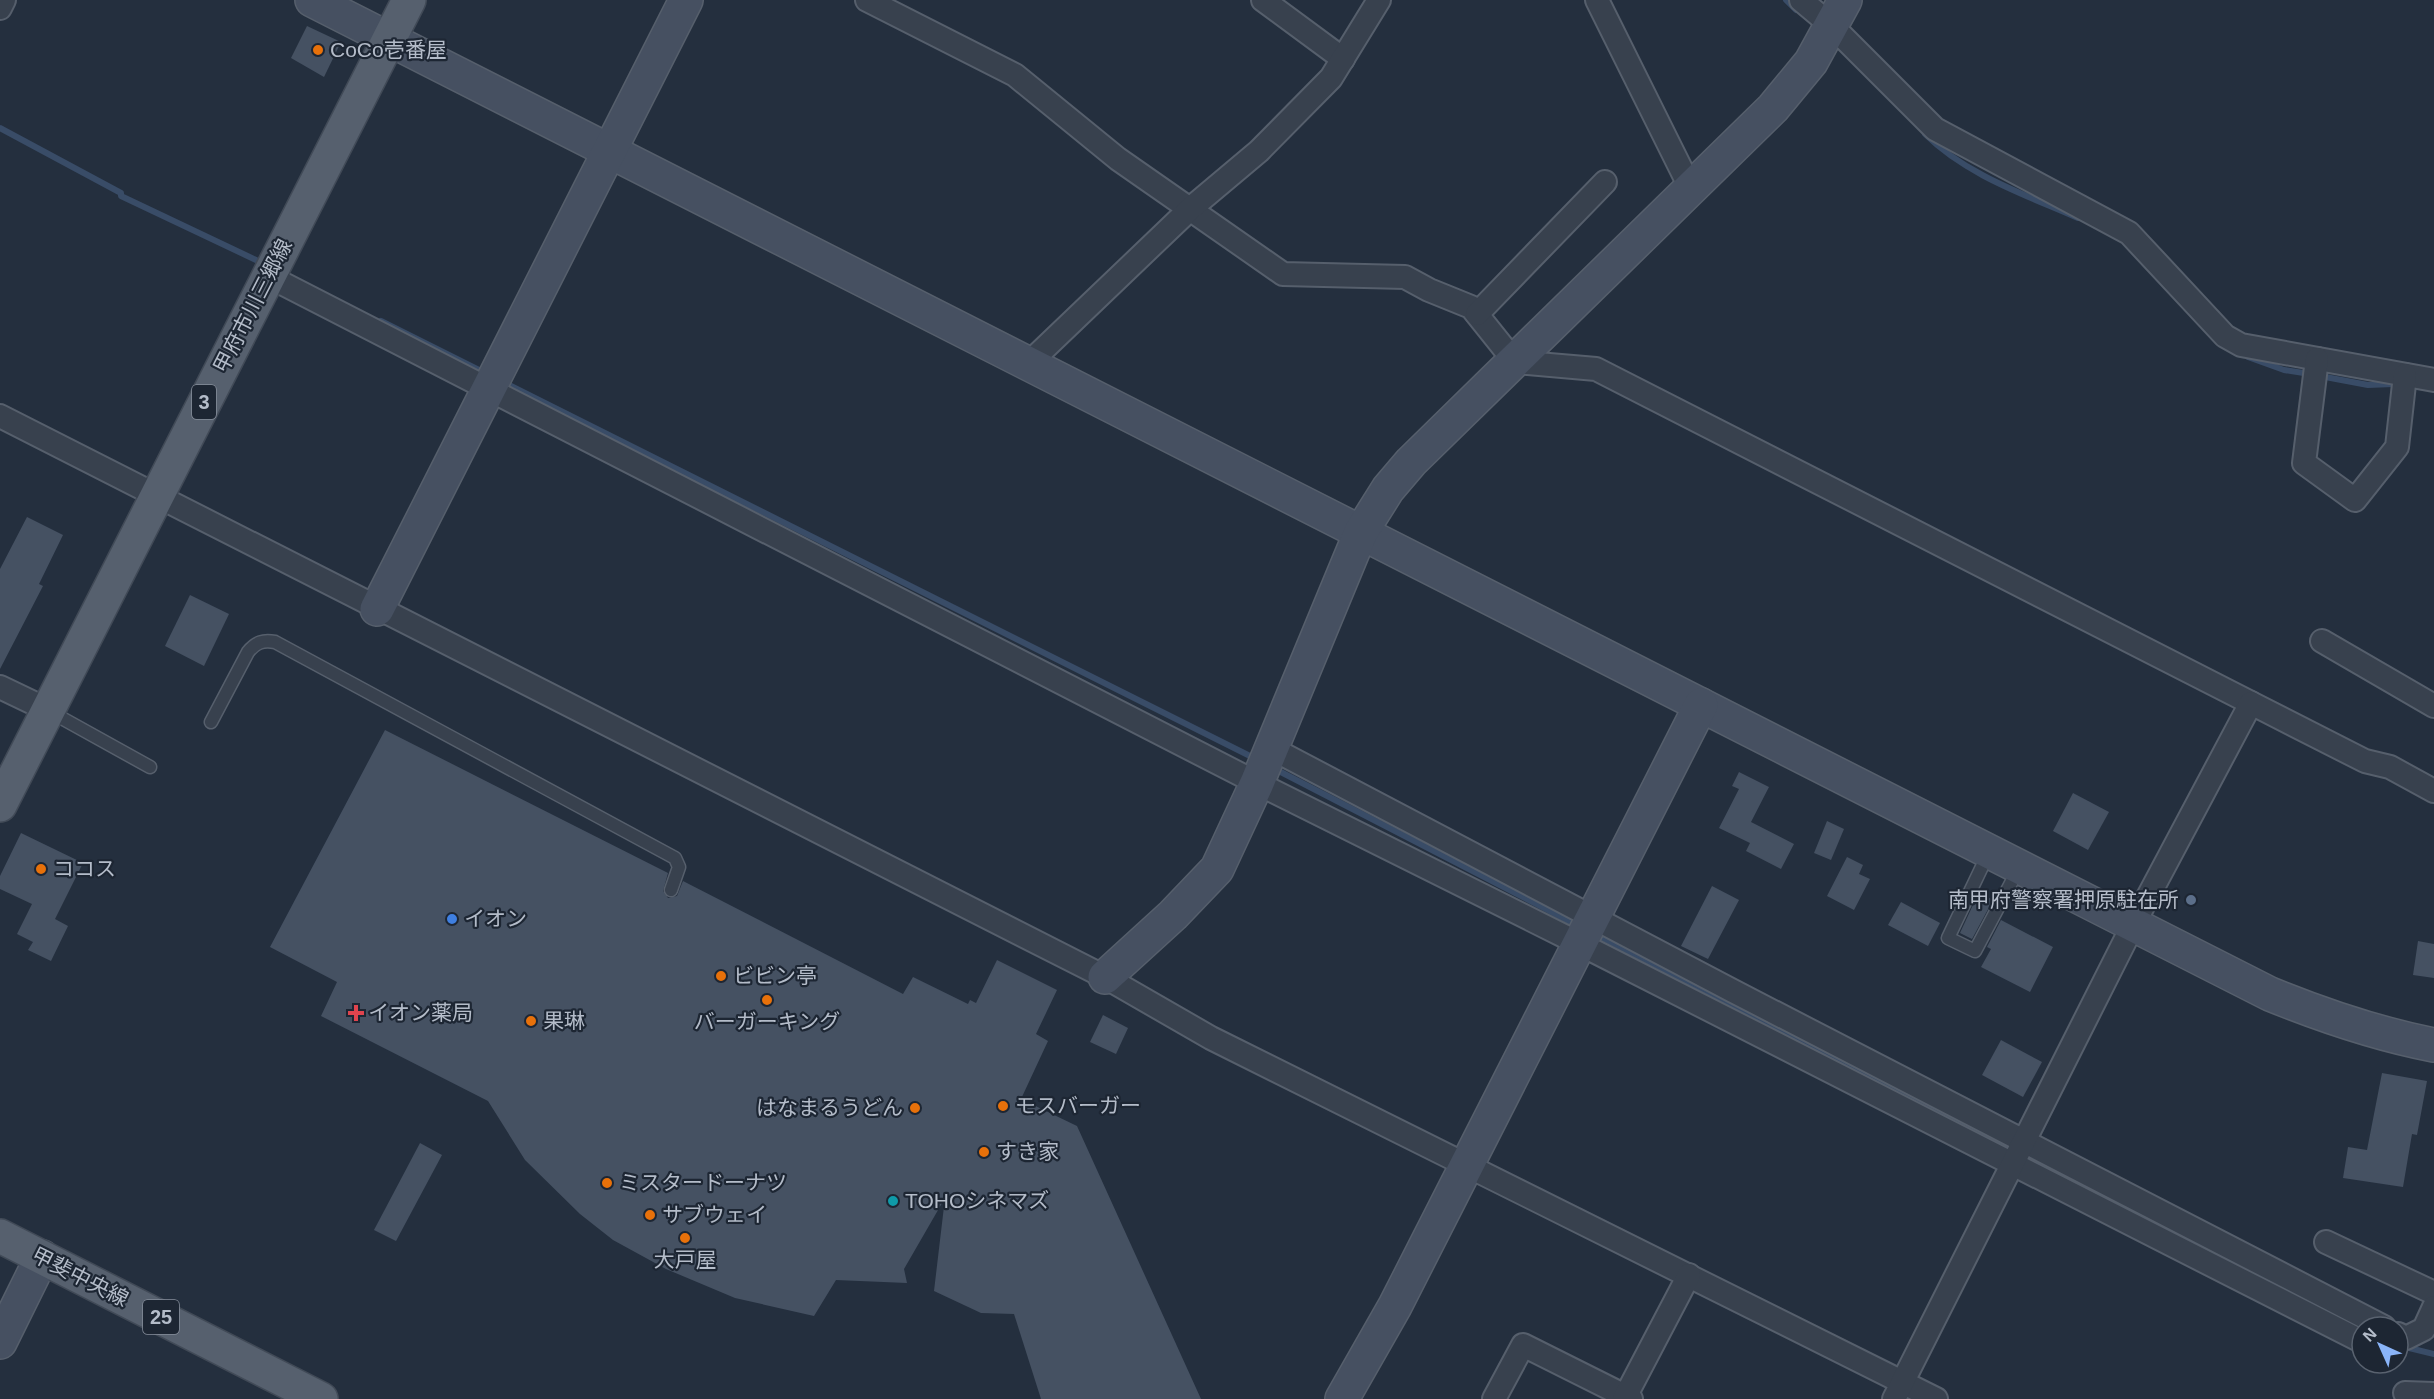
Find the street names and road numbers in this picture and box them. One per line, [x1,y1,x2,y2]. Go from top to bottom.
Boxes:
street label: 甲府市川三郷線 [209,235,296,376]
road number: 3 [192,385,216,419]
street label: 甲斐中央線 [28,1242,132,1311]
road number: 25 [143,1300,179,1334]

